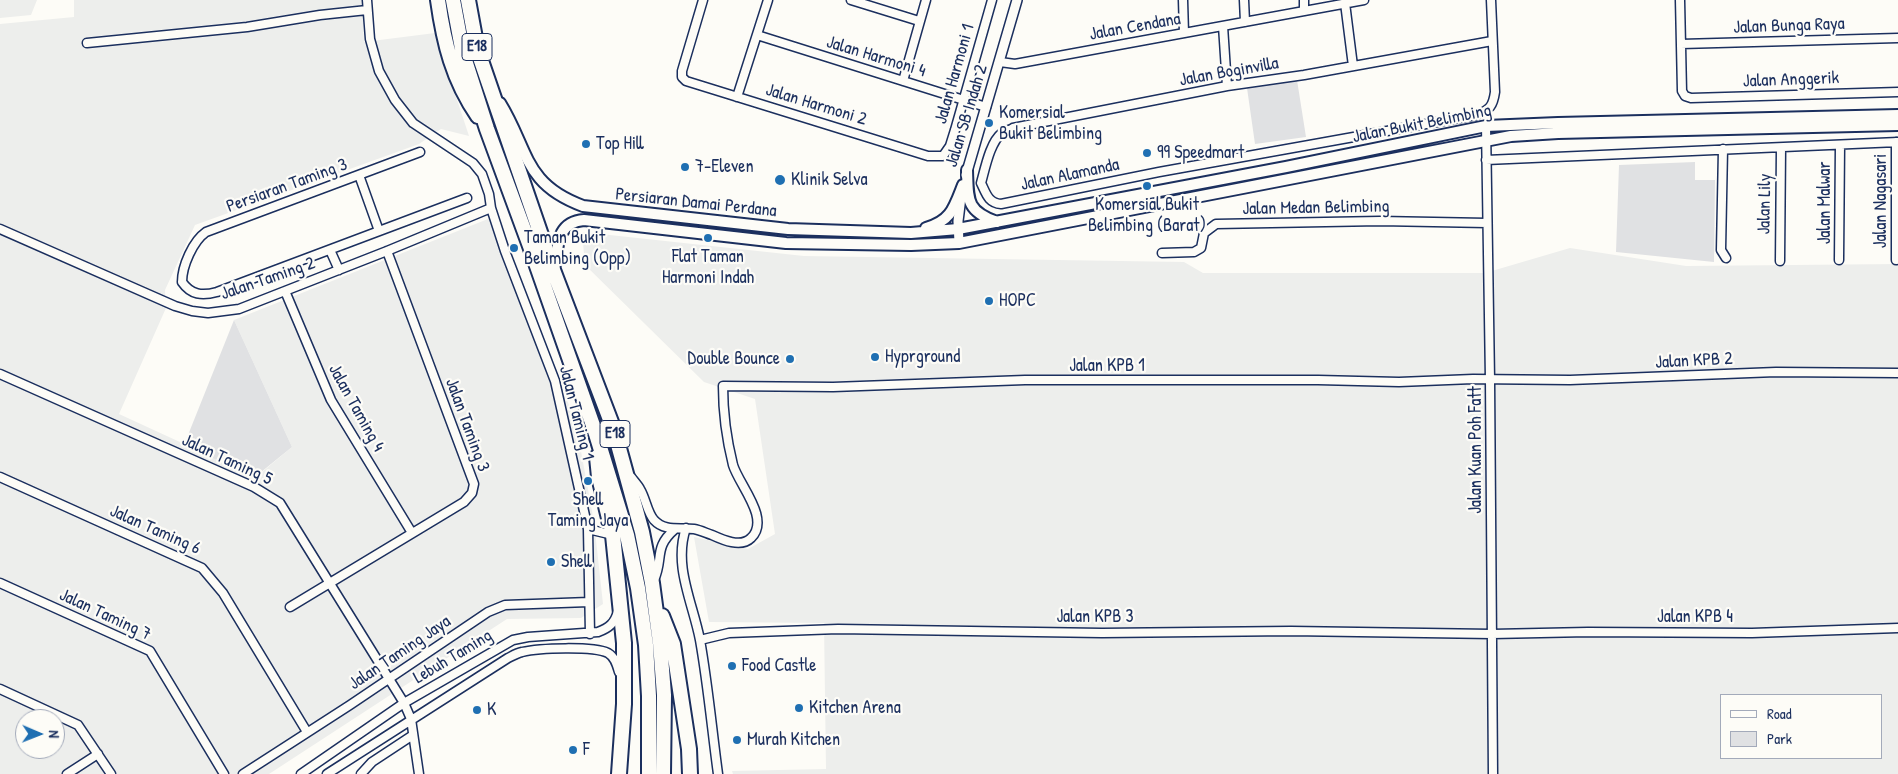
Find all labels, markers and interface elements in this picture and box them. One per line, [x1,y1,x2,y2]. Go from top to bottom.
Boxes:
street label: Jalan Cendana [1088,8,1182,46]
street label: Jalan Bunga Raya [1733,13,1845,39]
street label: Jalan Harmoni 1 [930,22,980,126]
street label: Jalan Harmoni 4 [824,32,928,82]
road number: E18 [462,34,492,61]
street label: Jalan Boginvilla [1178,53,1280,91]
street label: Jalan SB Indah 2 [941,62,993,170]
street label: Jalan Anggerik [1742,68,1840,92]
street label: Jalan Harmoni 2 [763,79,869,131]
street label: Jalan Bukit Belimbing [1351,100,1493,148]
place label: Komersial Bukit Belimbing [999,102,1102,144]
marker: Komersial Bukit Belimbing [983,117,995,129]
place label: Top Hill [596,133,644,155]
marker: Top Hill [580,138,592,150]
place label: 99 Speedmart [1157,142,1244,164]
marker: 99 Speedmart [1141,147,1153,159]
street label: Persiaran Taming 3 [224,154,350,218]
street label: Jalan Alamanda [1019,154,1121,196]
street label: Jalan Nagasari [1870,154,1892,248]
place label: 7-Eleven [695,156,754,178]
marker: 7-Eleven [679,161,691,173]
street label: Jalan Malwar [1814,162,1836,244]
place label: Klinik Selva [791,169,867,191]
marker: Klinik Selva [773,173,787,187]
street label: Jalan Lily [1754,173,1776,235]
marker: Komersial Bukit Belimbing (Barat) [1141,180,1153,192]
street label: Persiaran Damai Perdana [614,184,778,222]
place label: Komersial Bukit Belimbing (Barat) [1088,194,1206,236]
street label: Jalan Medan Belimbing [1242,196,1390,220]
place label: Taman Bukit Belimbing (Opp) [524,227,631,270]
marker: Flat Taman Harmoni Indah [702,232,714,244]
marker: Taman Bukit Belimbing (Opp) [508,242,520,254]
place label: Flat Taman Harmoni Indah [662,246,754,288]
street label: Jalan Taming 2 [218,253,318,305]
place label: HOPC [999,290,1036,312]
marker: HOPC [983,295,995,307]
place label: Hyprground [885,346,960,368]
place label: Double Bounce [688,348,780,370]
street label: Jalan KPB 2 [1655,348,1733,374]
marker: Hyprground [869,351,881,363]
marker: Double Bounce [784,353,796,365]
street label: Jalan KPB 1 [1069,355,1145,377]
street label: Jalan Taming 4 [323,361,389,455]
street label: Jalan Taming 1 [554,364,598,462]
street label: Jalan Taming 3 [440,375,494,475]
street label: Jalan Kuan Poh Fatt [1465,386,1487,514]
road number: E18 [600,420,630,448]
street label: Jalan Taming 5 [178,430,276,490]
marker: Shell Taming Jaya [582,475,594,487]
place label: Shell Taming Jaya [548,489,628,532]
street label: Jalan Taming 6 [106,500,204,560]
place label: Shell [561,551,592,573]
marker: Shell [545,556,557,568]
street label: Jalan Taming 7 [56,584,154,646]
street label: Jalan KPB 3 [1056,606,1134,628]
street label: Jalan KPB 4 [1657,606,1733,628]
street label: Jalan Taming Jaya [345,611,455,695]
street label: Lebuh Taming [410,625,496,689]
place label: Food Castle [742,655,816,677]
marker: Food Castle [726,660,738,672]
legend [1720,694,1883,759]
place label: Kitchen Arena [809,697,901,719]
place label: K [487,699,496,721]
marker: Kitchen Arena [793,702,805,714]
text: Road [1767,703,1792,724]
marker: K [471,704,483,716]
north arrow [15,709,65,759]
text: Park [1767,728,1792,749]
place label: Murah Kitchen [747,729,840,751]
text: N [45,730,64,738]
marker: Murah Kitchen [731,734,743,746]
place label: F [583,739,590,761]
marker: F [567,744,579,756]

